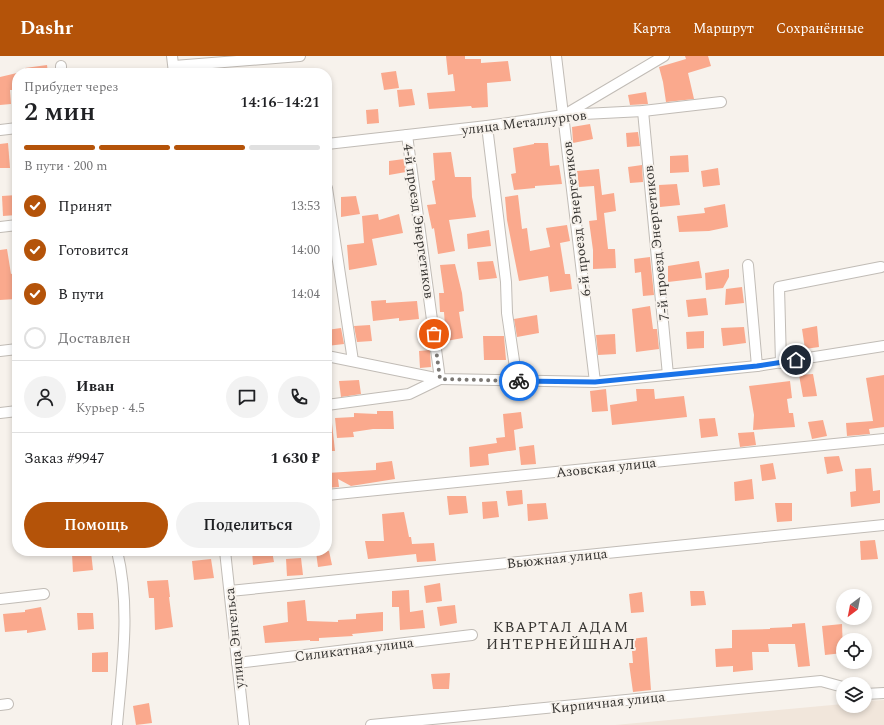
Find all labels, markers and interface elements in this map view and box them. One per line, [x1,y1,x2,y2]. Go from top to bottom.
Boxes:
text: Dashr [20,14,73,43]
text: Карта [633,18,671,39]
text: Маршрут [693,18,754,39]
text: Сохранённые [776,18,864,39]
text: Прибудет через [24,77,118,97]
text: 14:16–14:21 [240,91,320,114]
text: 2 мин [24,92,95,132]
street label: улица Металлургов [459,104,588,141]
street label: 6-й проезд Энергетиков [557,140,596,298]
street label: 4-й проезд Энергетиков [397,142,440,300]
text: В пути · 200 m [24,156,108,176]
street label: 7-й проезд Энергетиков [638,164,675,322]
icon: check [24,195,46,217]
text: Принят [58,195,112,218]
text: 13:53 [291,196,320,216]
icon: check [24,239,46,261]
text: Готовится [58,239,129,262]
text: 14:00 [291,240,320,260]
icon: check [24,283,46,305]
text: В пути [58,283,104,306]
text: 14:04 [291,284,320,304]
pin [417,317,451,351]
icon: bag [423,323,445,345]
text: Доставлен [58,327,131,350]
pin [779,343,813,377]
icon: home [785,349,807,371]
courier [499,361,539,401]
icon: bike [508,370,530,392]
text: Иван [76,375,114,398]
button: person [24,376,66,418]
button: chat [226,376,268,418]
button: phone [278,376,320,418]
text: Курьер · 4.5 [76,398,145,418]
text: Заказ #9947 [24,447,104,470]
text: 1 630 ₽ [270,447,320,470]
street label: Азовская улица [555,452,657,483]
button: Помощь [24,502,168,548]
button: Поделиться [176,502,320,548]
street label: Вьюжная улица [506,543,609,574]
street label: улица Энгельса [219,586,250,690]
north arrow [836,589,872,625]
map controls [836,589,872,713]
district label: КВАРТАЛ АДАМ ИНТЕРНЕЙШНАЛ [486,616,636,656]
street label: Силикатная улица [293,632,415,667]
button: locate [836,633,872,669]
button: layers [836,677,872,713]
street label: Кирпичная улица [550,686,666,719]

